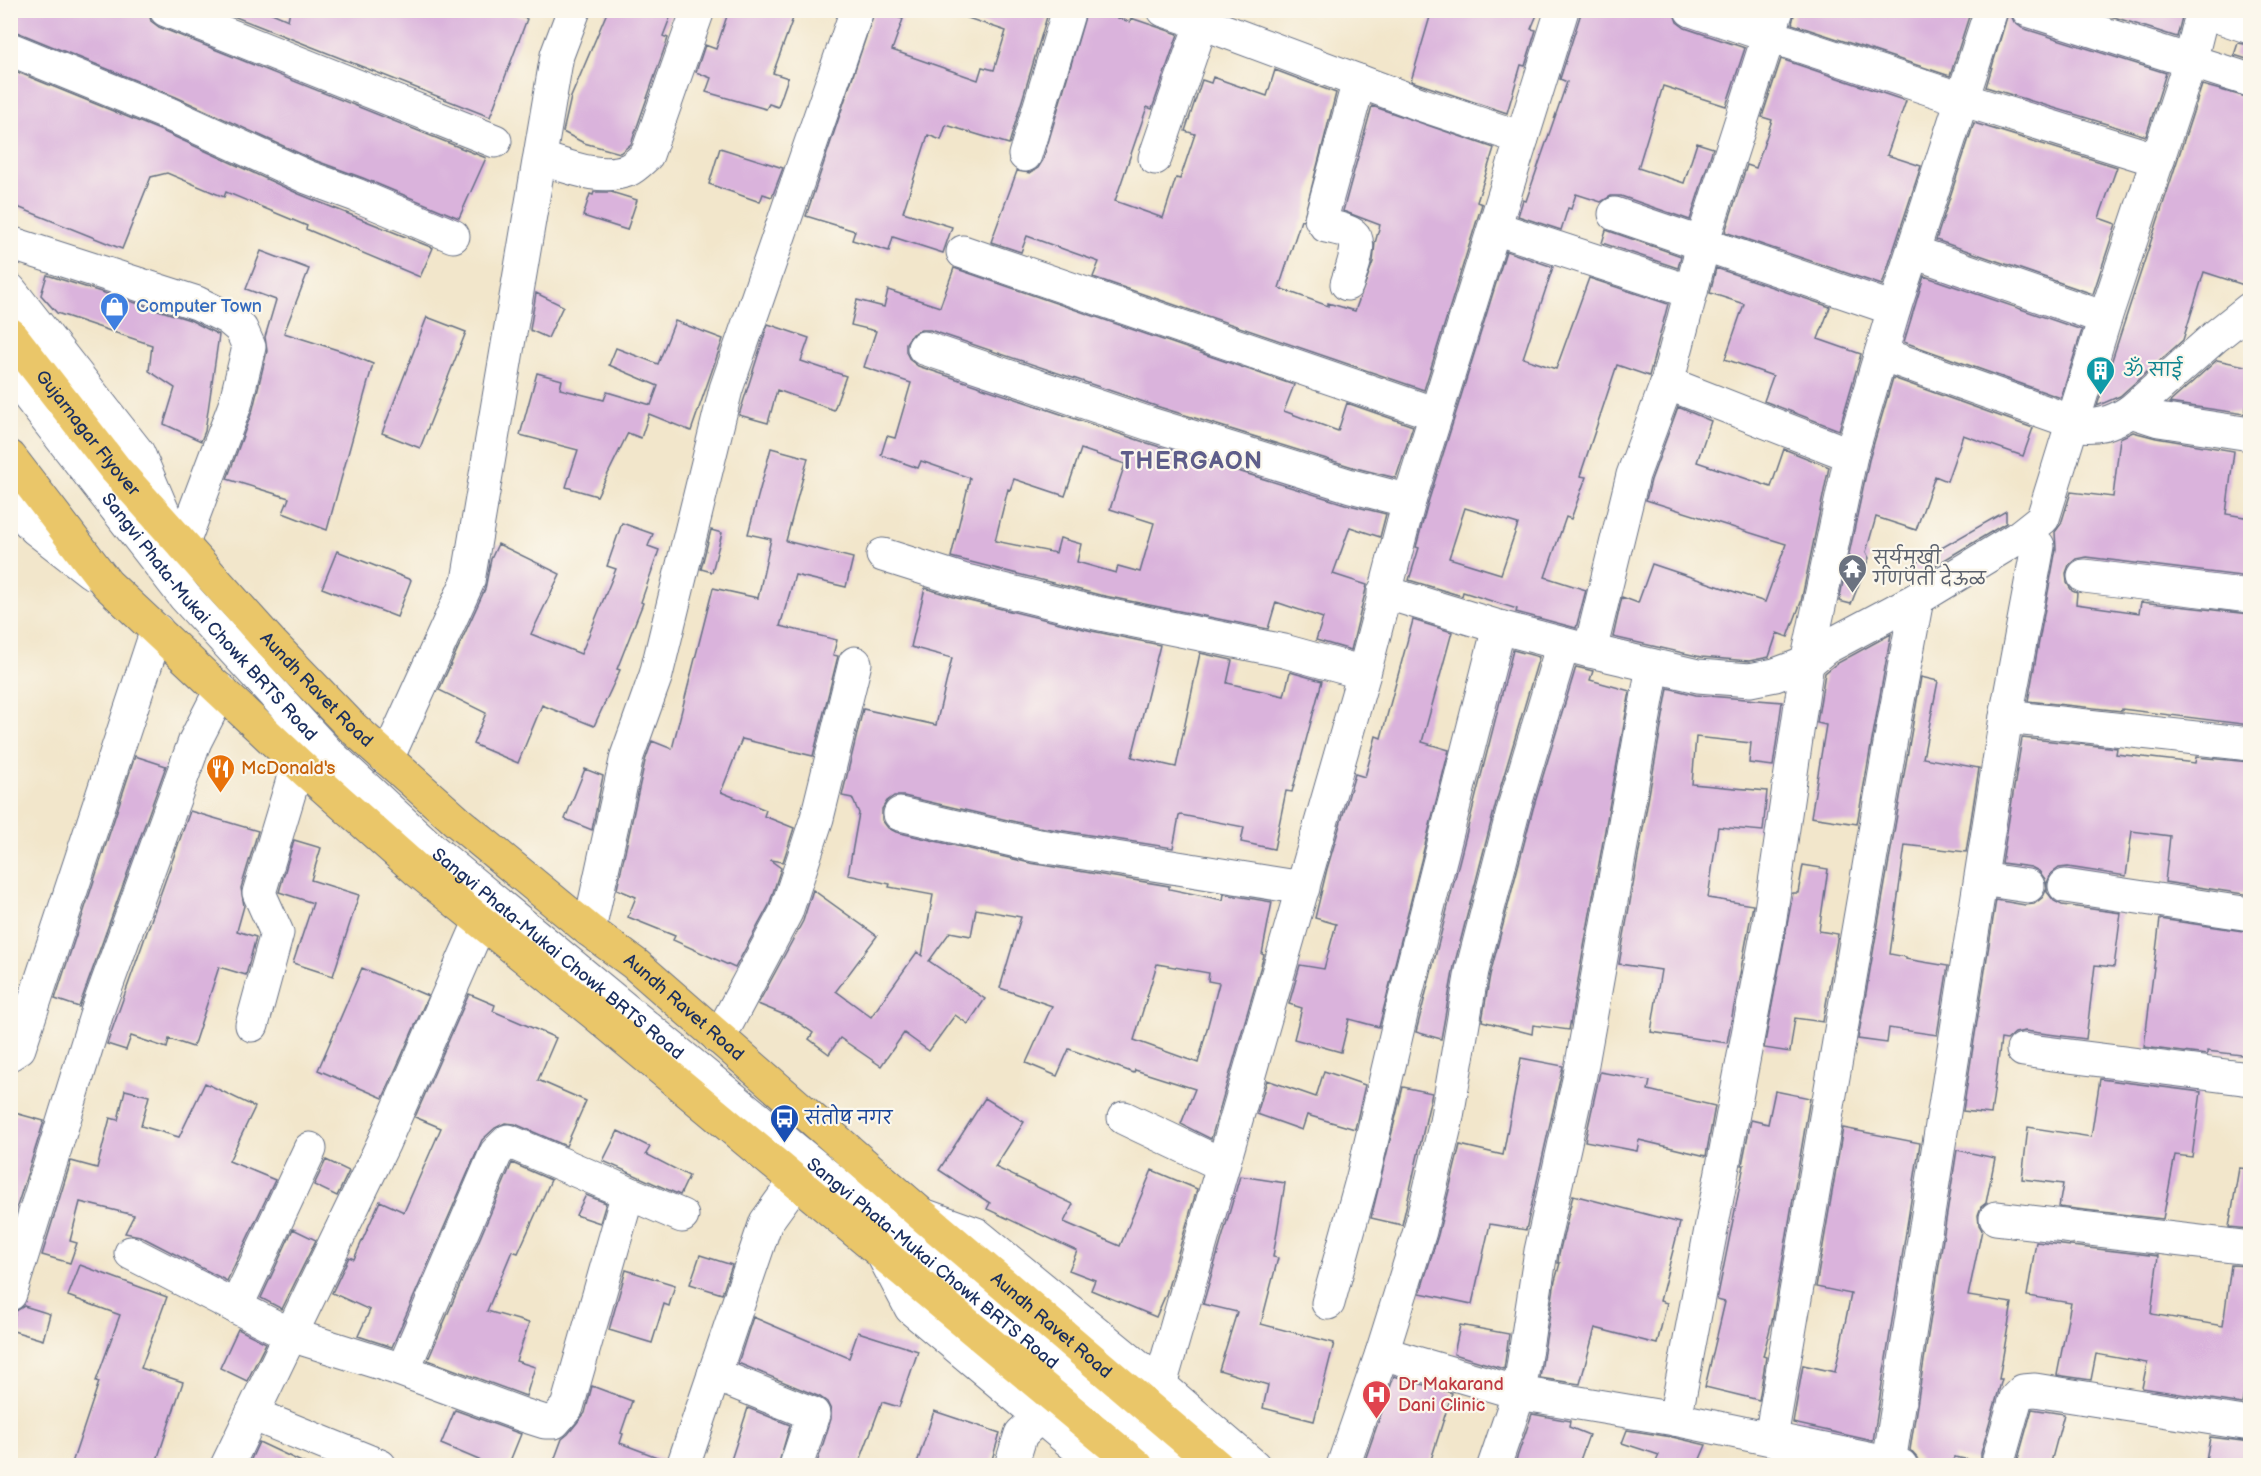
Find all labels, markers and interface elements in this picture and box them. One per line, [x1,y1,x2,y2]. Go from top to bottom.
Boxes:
shop icon: Computer Town [99,290,131,332]
place label: Computer Town [136,296,262,317]
building icon: ॐ साई [2085,354,2117,396]
place label: ॐ साई [2122,356,2184,381]
street label: Gujarnagar Flyover [31,366,145,501]
district label: THERGAON [1120,447,1264,476]
street label: Sangvi Phata-Mukai Chowk BRTS Road [97,489,321,745]
place label: सूर्यमुखी गणपती देऊळ [1872,544,1988,590]
temple icon: सूर्यमुखी गणपती देऊळ [1836,552,1868,594]
street label: Aundh Ravet Road [256,628,377,752]
restaurant icon: McDonald's [204,752,236,794]
place label: McDonald's [241,758,336,779]
street label: Sangvi Phata-Mukai Chowk BRTS Road [428,844,688,1064]
street label: Aundh Ravet Road [620,949,748,1065]
bus stop icon: संतोष नगर [768,1102,800,1144]
place label: संतोष नगर [804,1104,894,1129]
street label: Sangvi Phata-Mukai Chowk BRTS Road [802,1154,1062,1374]
street label: Aundh Ravet Road [986,1268,1116,1383]
place label: Dr Makarand Dani Clinic [1398,1374,1504,1416]
hospital icon: Dr Makarand Dani Clinic [1361,1378,1393,1420]

